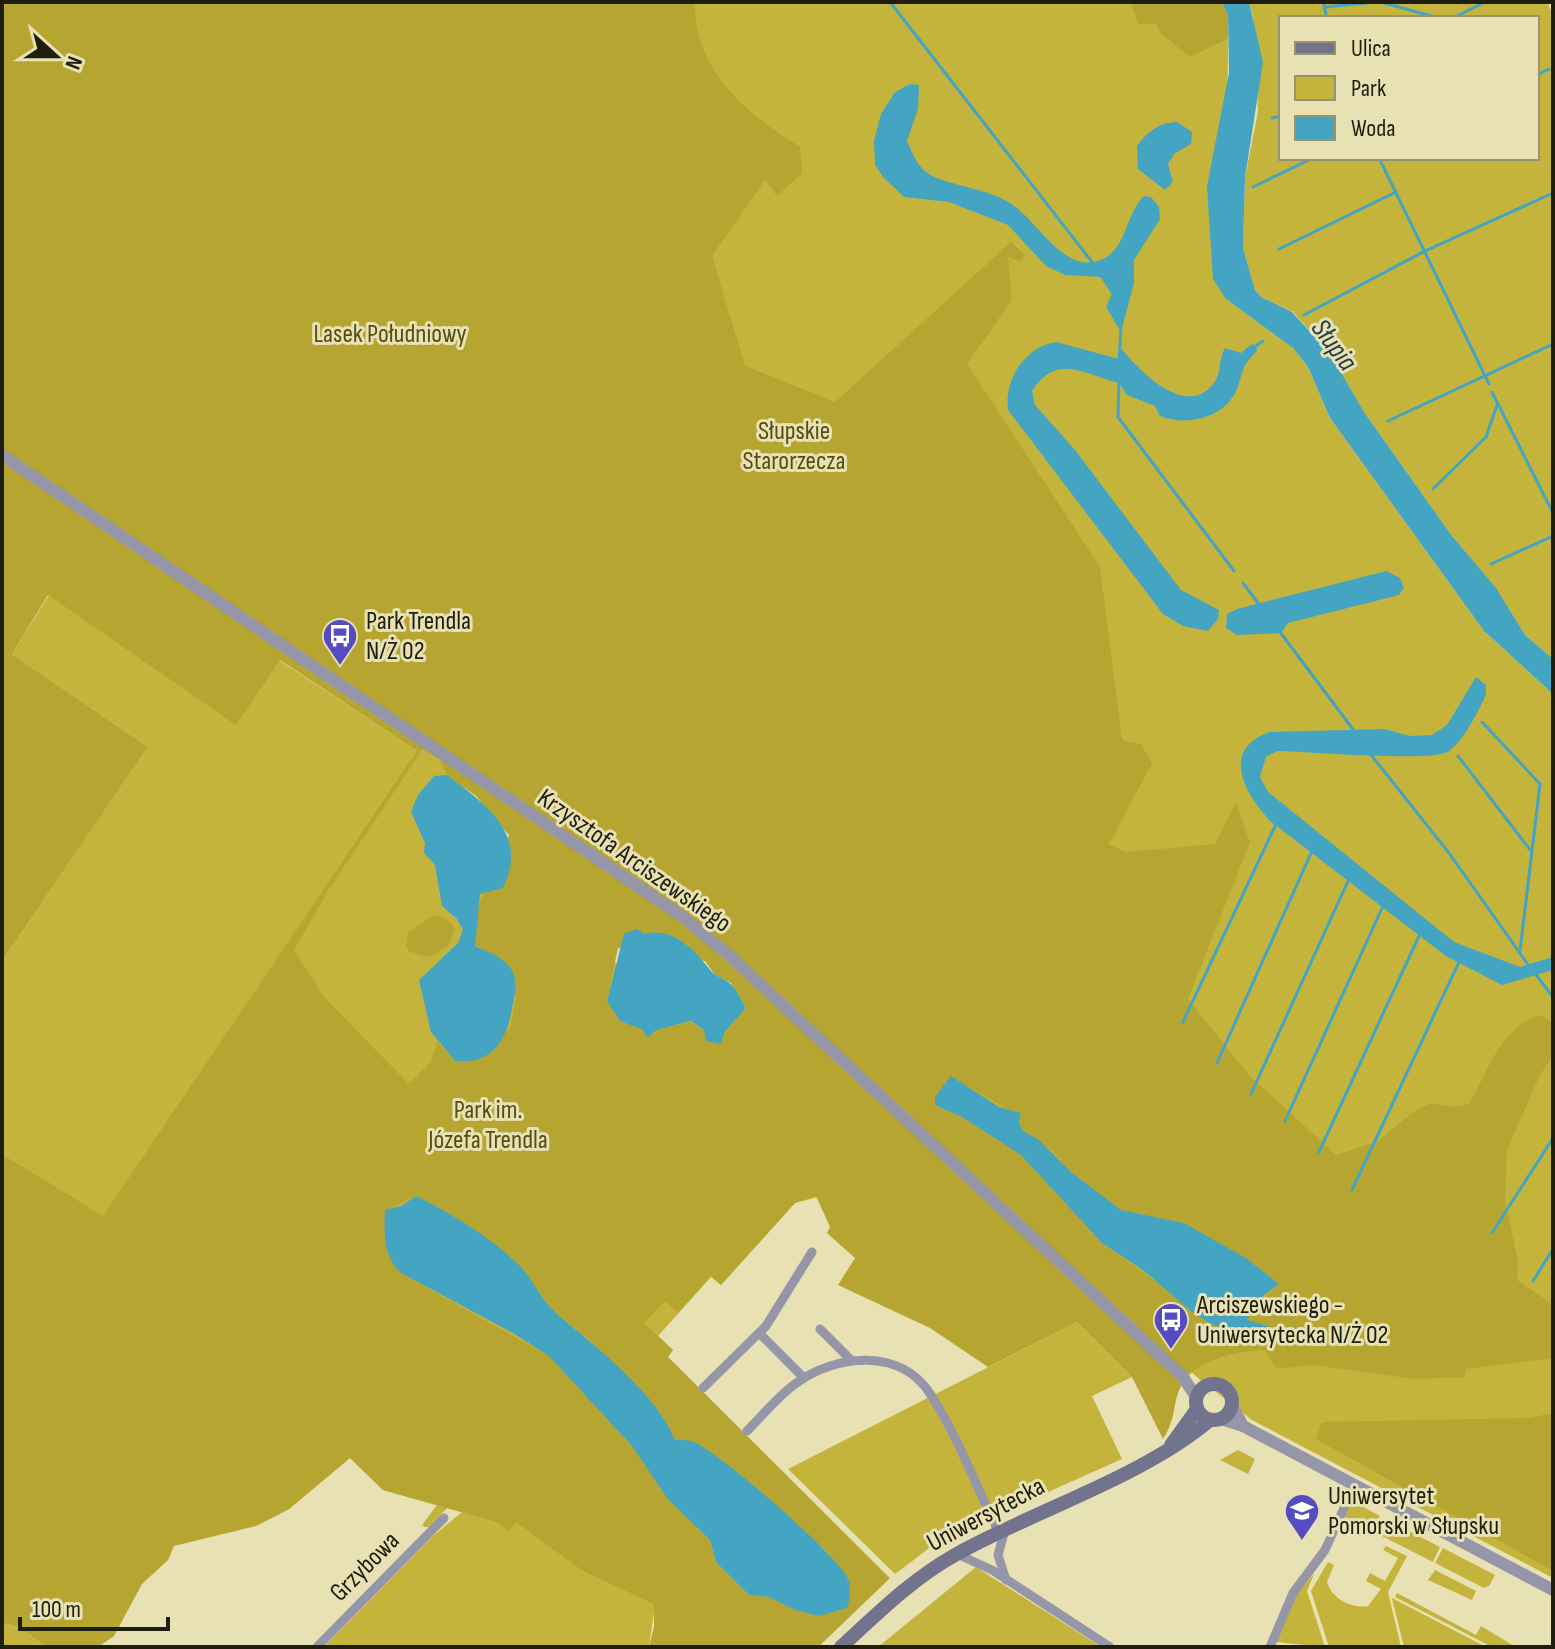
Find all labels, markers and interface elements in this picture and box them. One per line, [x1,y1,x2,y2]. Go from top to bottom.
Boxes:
north arrow [16,16,96,96]
legend [1279,16,1539,160]
text: Ulica [1351,34,1391,63]
text: N [59,52,88,73]
text: Park [1351,74,1386,103]
text: Woda [1351,114,1395,143]
water label: Słupia [1304,313,1364,378]
park label: Lasek Południowy [313,319,467,350]
park label: Słupskie Starorzecza [742,416,846,477]
place label: Park Trendla N/Ż 02 [366,606,471,667]
bus stop icon: Park Trendla N/Ż 02 [321,617,359,667]
street label: Krzysztofa Arciszewskiego [531,783,737,939]
park label: Park im. Józefa Trendla [427,1095,548,1156]
place label: Arciszewskiego - Uniwersytecka N/Ż 02 [1196,1290,1388,1351]
bus stop icon: Arciszewskiego - Uniwersytecka N/Ż 02 [1152,1301,1190,1351]
street label: Uniwersytecka [922,1471,1050,1559]
place label: Uniwersytet Pomorski w Słupsku [1328,1481,1499,1542]
school or university icon: Uniwersytet Pomorski w Słupsku [1283,1492,1321,1542]
street label: Grzybowa [324,1526,406,1608]
scale bar [20,1581,168,1631]
text: 100 m [32,1595,81,1624]

